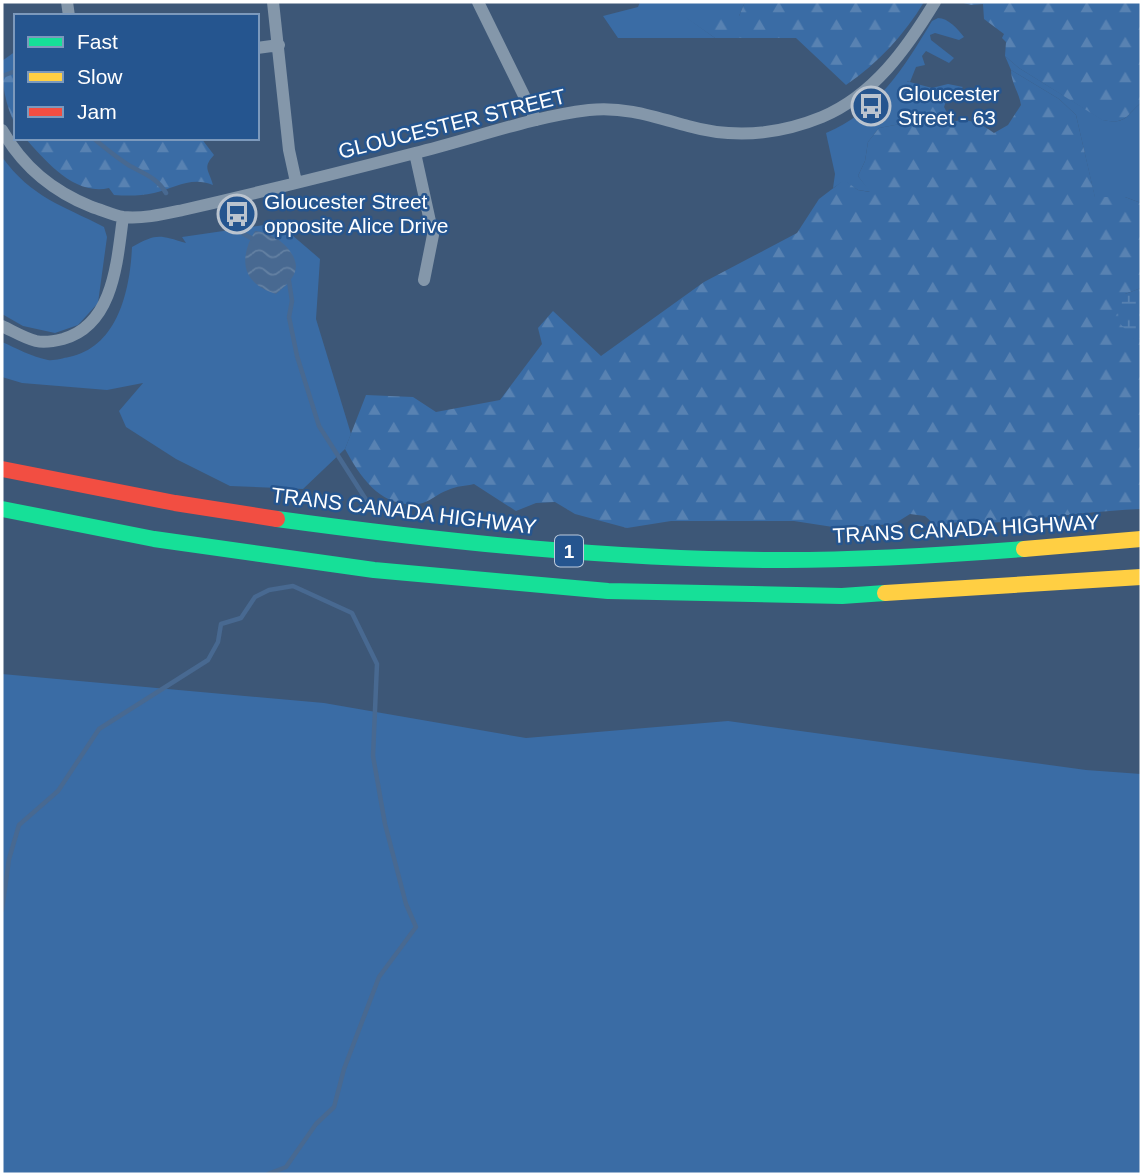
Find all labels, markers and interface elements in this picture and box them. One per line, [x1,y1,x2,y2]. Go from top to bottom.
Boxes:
legend [14,14,259,140]
text: Fast [77,30,118,53]
text: Slow [77,65,123,88]
place label: Gloucester Street - 63 [898,82,1000,129]
street label: GLOUCESTER STREET [336,84,568,163]
bus stop icon: Gloucester Street - 63 [850,85,892,127]
text: Jam [77,100,117,123]
place label: Gloucester Street opposite Alice Drive [264,190,448,237]
bus stop icon: Gloucester Street opposite Alice Drive [216,193,258,235]
street label: TRANS CANADA HIGHWAY [270,483,538,538]
street label: TRANS CANADA HIGHWAY [832,510,1100,547]
road number: 1 [555,536,583,566]

